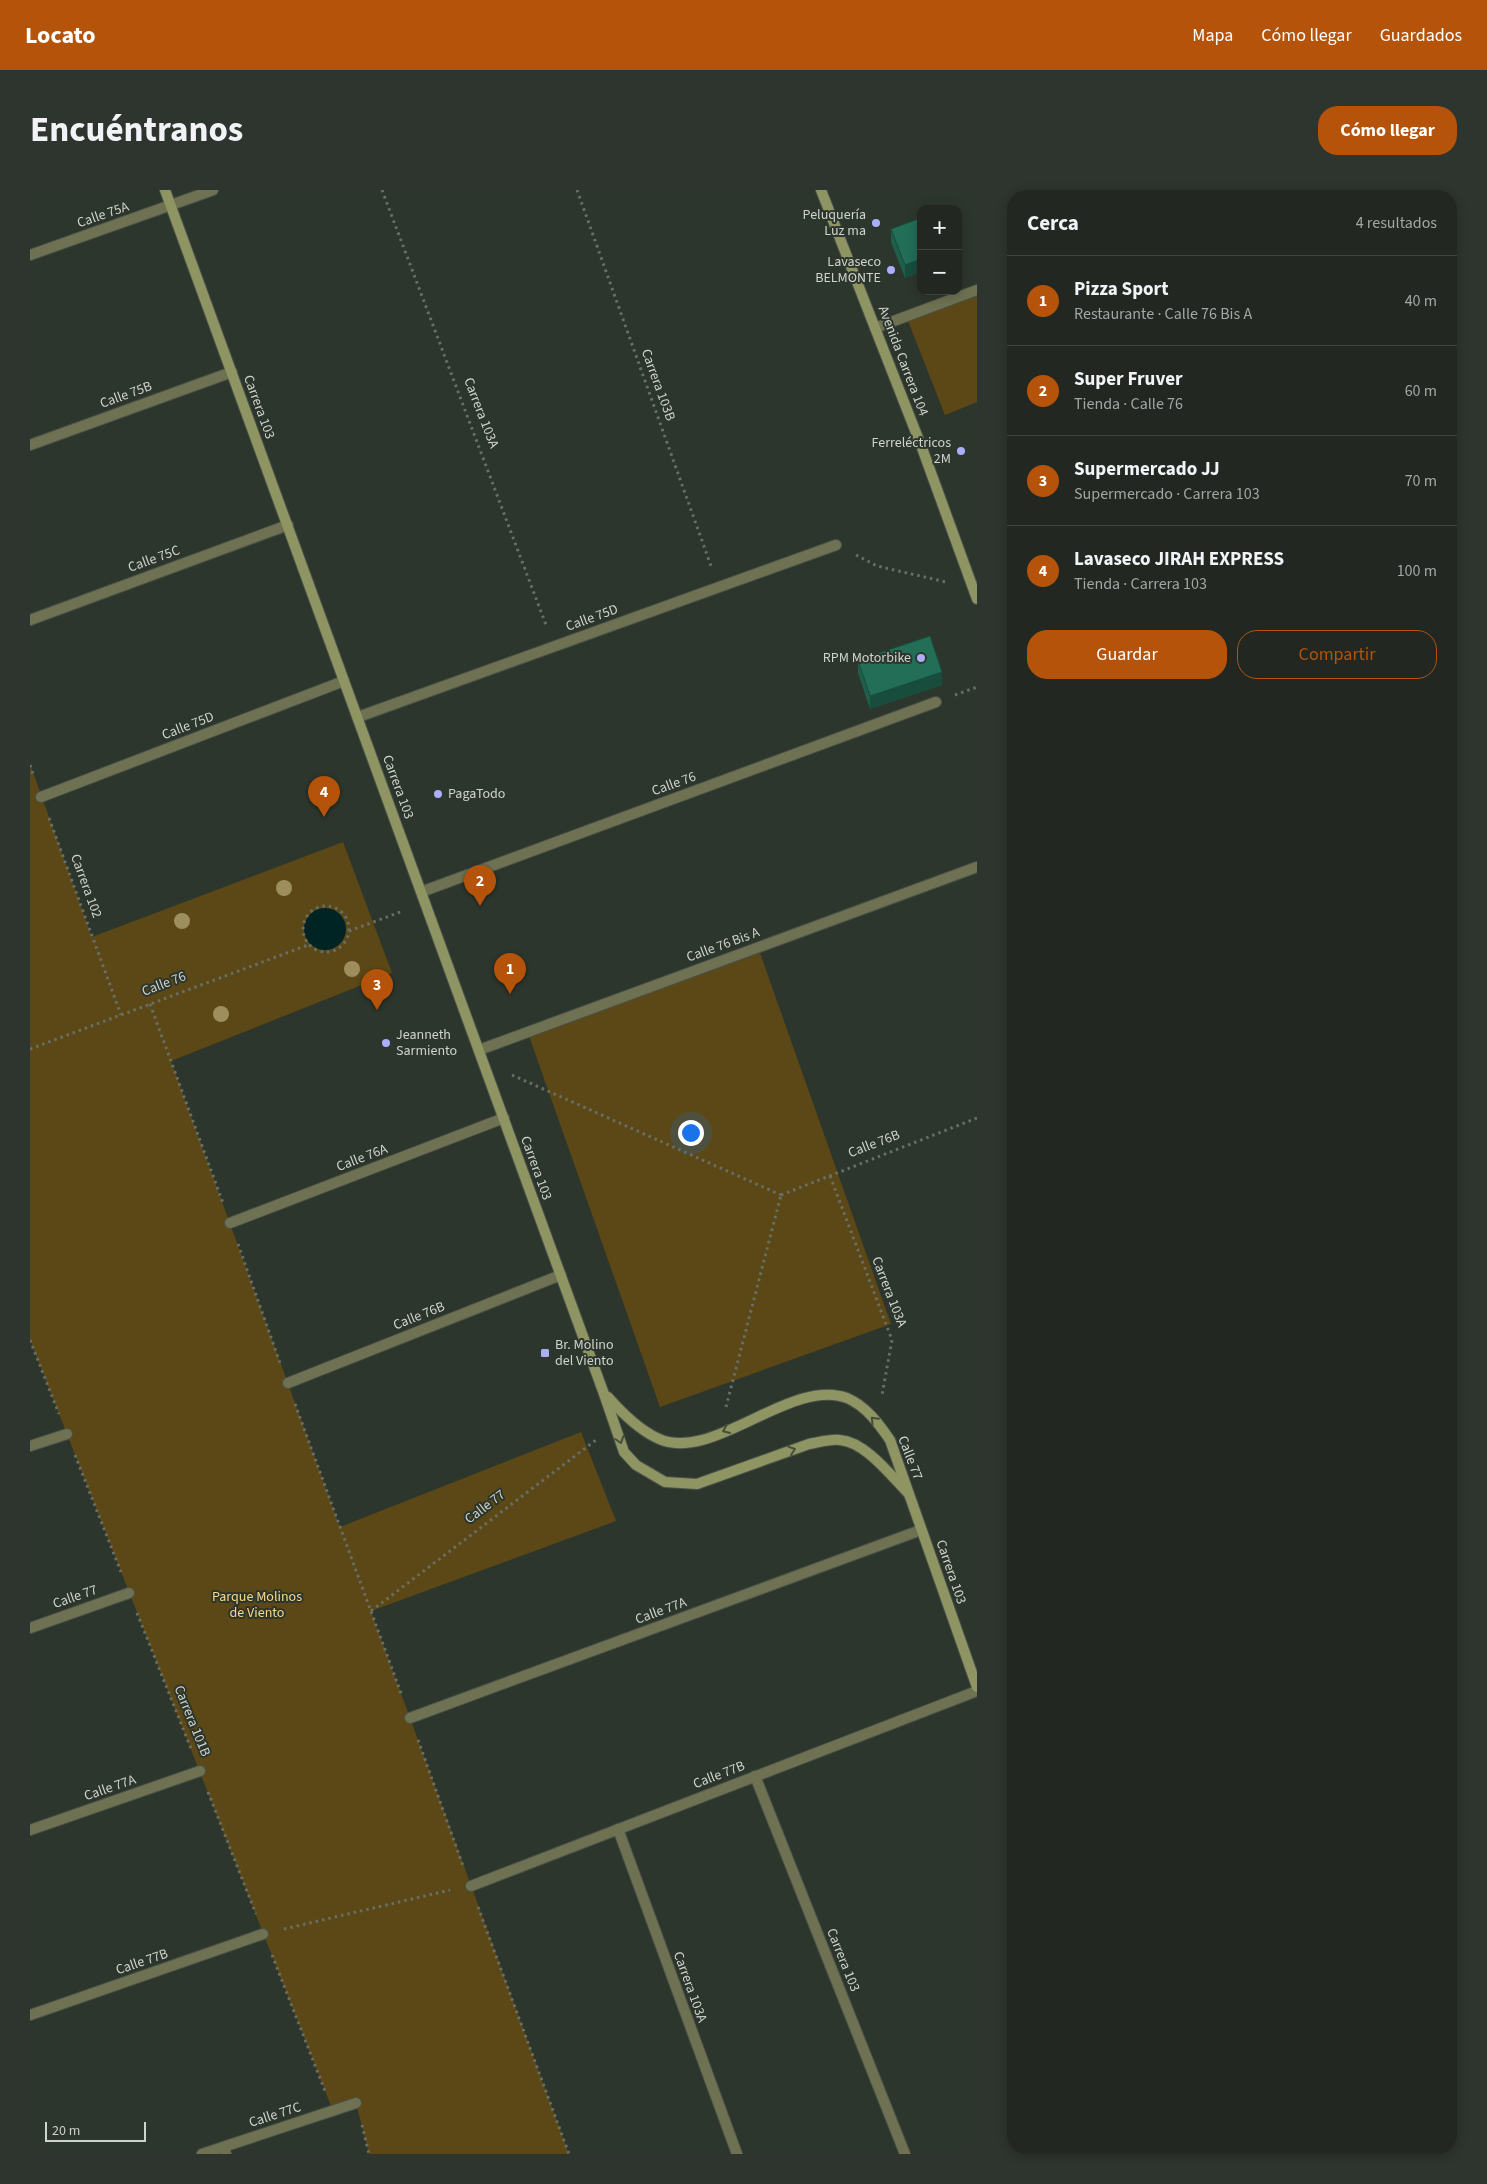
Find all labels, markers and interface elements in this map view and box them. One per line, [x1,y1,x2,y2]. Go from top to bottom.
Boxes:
text: Locato [25,18,96,53]
text: Mapa [1192,23,1233,48]
text: Cómo llegar [1261,23,1352,48]
text: Guardados [1380,23,1462,48]
text: Encuéntranos [30,105,243,155]
button: Cómo llegar [1318,106,1457,155]
street label: Calle 75A [74,197,132,233]
place label: Peluquería Luz ma [803,205,866,241]
map controls [917,205,962,295]
button: + [917,205,962,250]
text: Cerca [1027,208,1079,238]
text: 4 resultados [1356,212,1437,234]
marker: Peluquería Luz ma [870,217,882,229]
button: − [917,250,962,295]
place label: Lavaseco BELMONTE [815,252,881,288]
marker: Lavaseco BELMONTE [885,264,897,276]
text: Pizza Sport [1074,276,1168,303]
text: 1 [1039,290,1047,312]
text: 40 m [1405,290,1437,312]
street label: Avenida Carrera 104 [873,303,933,419]
text: Restaurante · Calle 76 Bis A [1074,303,1252,325]
street label: Carrera 103B [636,346,680,424]
text: Super Fruver [1074,366,1183,393]
street label: Carrera 103 [238,372,280,442]
street label: Carrera 103A [458,375,504,452]
street label: Calle 75B [97,376,155,414]
text: 2 [1039,380,1047,402]
text: 60 m [1405,380,1437,402]
text: Tienda · Calle 76 [1074,393,1183,415]
place label: Ferreléctricos 2M [872,433,951,469]
marker: Ferreléctricos 2M [955,445,967,457]
text: Supermercado JJ [1074,456,1220,483]
text: 3 [1039,470,1047,492]
text: 70 m [1405,470,1437,492]
text: Supermercado · Carrera 103 [1074,483,1260,505]
street label: Calle 75C [125,540,183,578]
text: Lavaseco JIRAH EXPRESS [1074,546,1284,573]
text: 4 [1039,560,1047,582]
text: 100 m [1397,560,1437,582]
text: Tienda · Carrera 103 [1074,573,1207,595]
street label: Calle 75D [563,599,621,637]
button: Guardar [1027,630,1227,679]
button: Compartir [1237,630,1437,679]
place label: RPM Motorbike [823,648,911,668]
marker: RPM Motorbike [915,652,927,664]
street label: Calle 75D [159,707,217,745]
street label: Carrera 103 [377,752,419,822]
street label: Calle 76 [649,767,699,801]
pin: 4 [308,776,340,817]
place label: PagaTodo [448,784,505,804]
marker: PagaTodo [432,788,444,800]
street label: Carrera 102 [65,851,107,921]
pin: 2 [464,865,496,906]
street label: Calle 76 Bis A [684,922,763,967]
pin: 1 [494,953,526,994]
street label: Calle 76 [139,966,189,1002]
pin: 3 [361,969,393,1010]
place label: Jeanneth Sarmiento [396,1025,457,1061]
marker: Jeanneth Sarmiento [380,1037,392,1049]
your location [678,1120,704,1146]
street label: Calle 76B [845,1125,903,1163]
street label: Carrera 103 [515,1133,557,1203]
street label: Calle 76A [333,1139,391,1177]
street label: Carrera 103A [866,1254,912,1331]
street label: Calle 76B [390,1297,448,1335]
place label: Br. Molino del Viento [555,1335,614,1371]
marker: Br. Molino del Viento [539,1347,551,1359]
one-way arrow [871,1416,880,1425]
one-way arrow [722,1425,730,1435]
street label: Calle 77 [892,1433,928,1483]
one-way arrow [614,1436,624,1444]
one-way arrow [788,1446,796,1456]
street label: Calle 77 [461,1485,509,1529]
street label: Carrera 103 [931,1537,971,1607]
street label: Calle 77 [50,1580,100,1614]
park label: Parque Molinos de Viento [212,1587,302,1623]
street label: Calle 77A [632,1592,690,1630]
street label: Carrera 101B [169,1682,215,1760]
street label: Calle 77B [690,1756,748,1794]
street label: Calle 77A [81,1770,139,1806]
street label: Carrera 103 [821,1925,865,1995]
street label: Calle 77B [113,1944,171,1980]
street label: Carrera 103A [668,1949,712,2026]
street label: Calle 77C [246,2097,304,2133]
scale bar [45,2119,146,2142]
text: 20 m [52,2121,80,2141]

